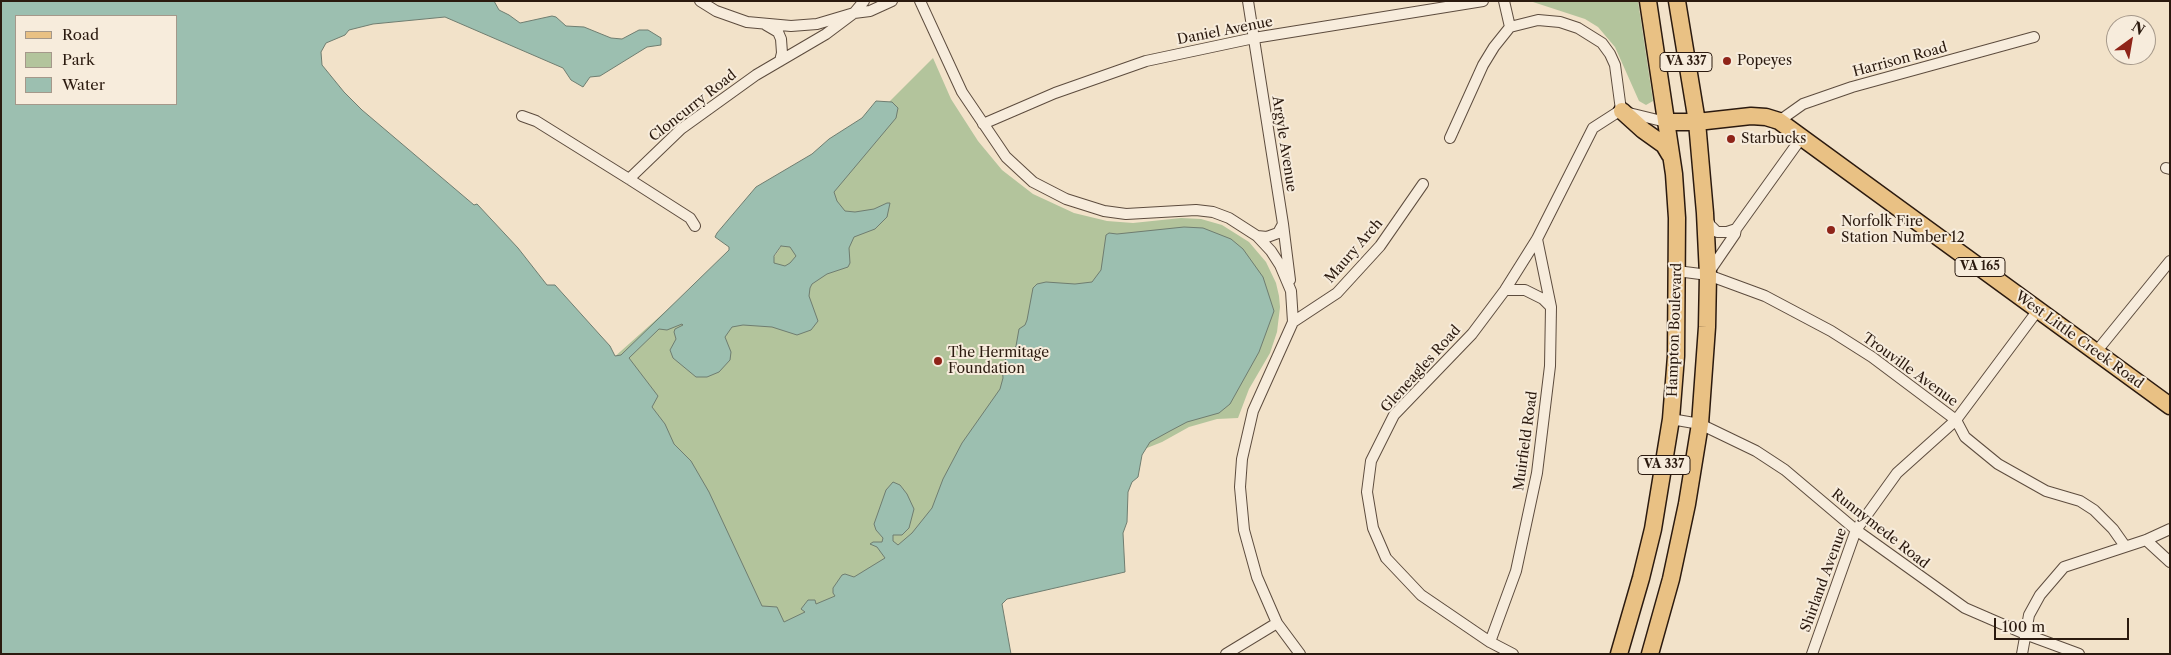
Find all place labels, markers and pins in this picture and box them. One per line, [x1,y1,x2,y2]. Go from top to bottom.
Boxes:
place label: Popeyes [1737,53,1792,69]
marker: Popeyes [1721,55,1733,67]
place label: Starbucks [1741,131,1806,147]
marker: Starbucks [1725,133,1737,145]
place label: Norfolk Fire Station Number 12 [1841,214,1965,246]
marker: Norfolk Fire Station Number 12 [1825,224,1837,236]
place label: The Hermitage Foundation [948,345,1049,378]
marker: The Hermitage Foundation [932,355,944,367]

